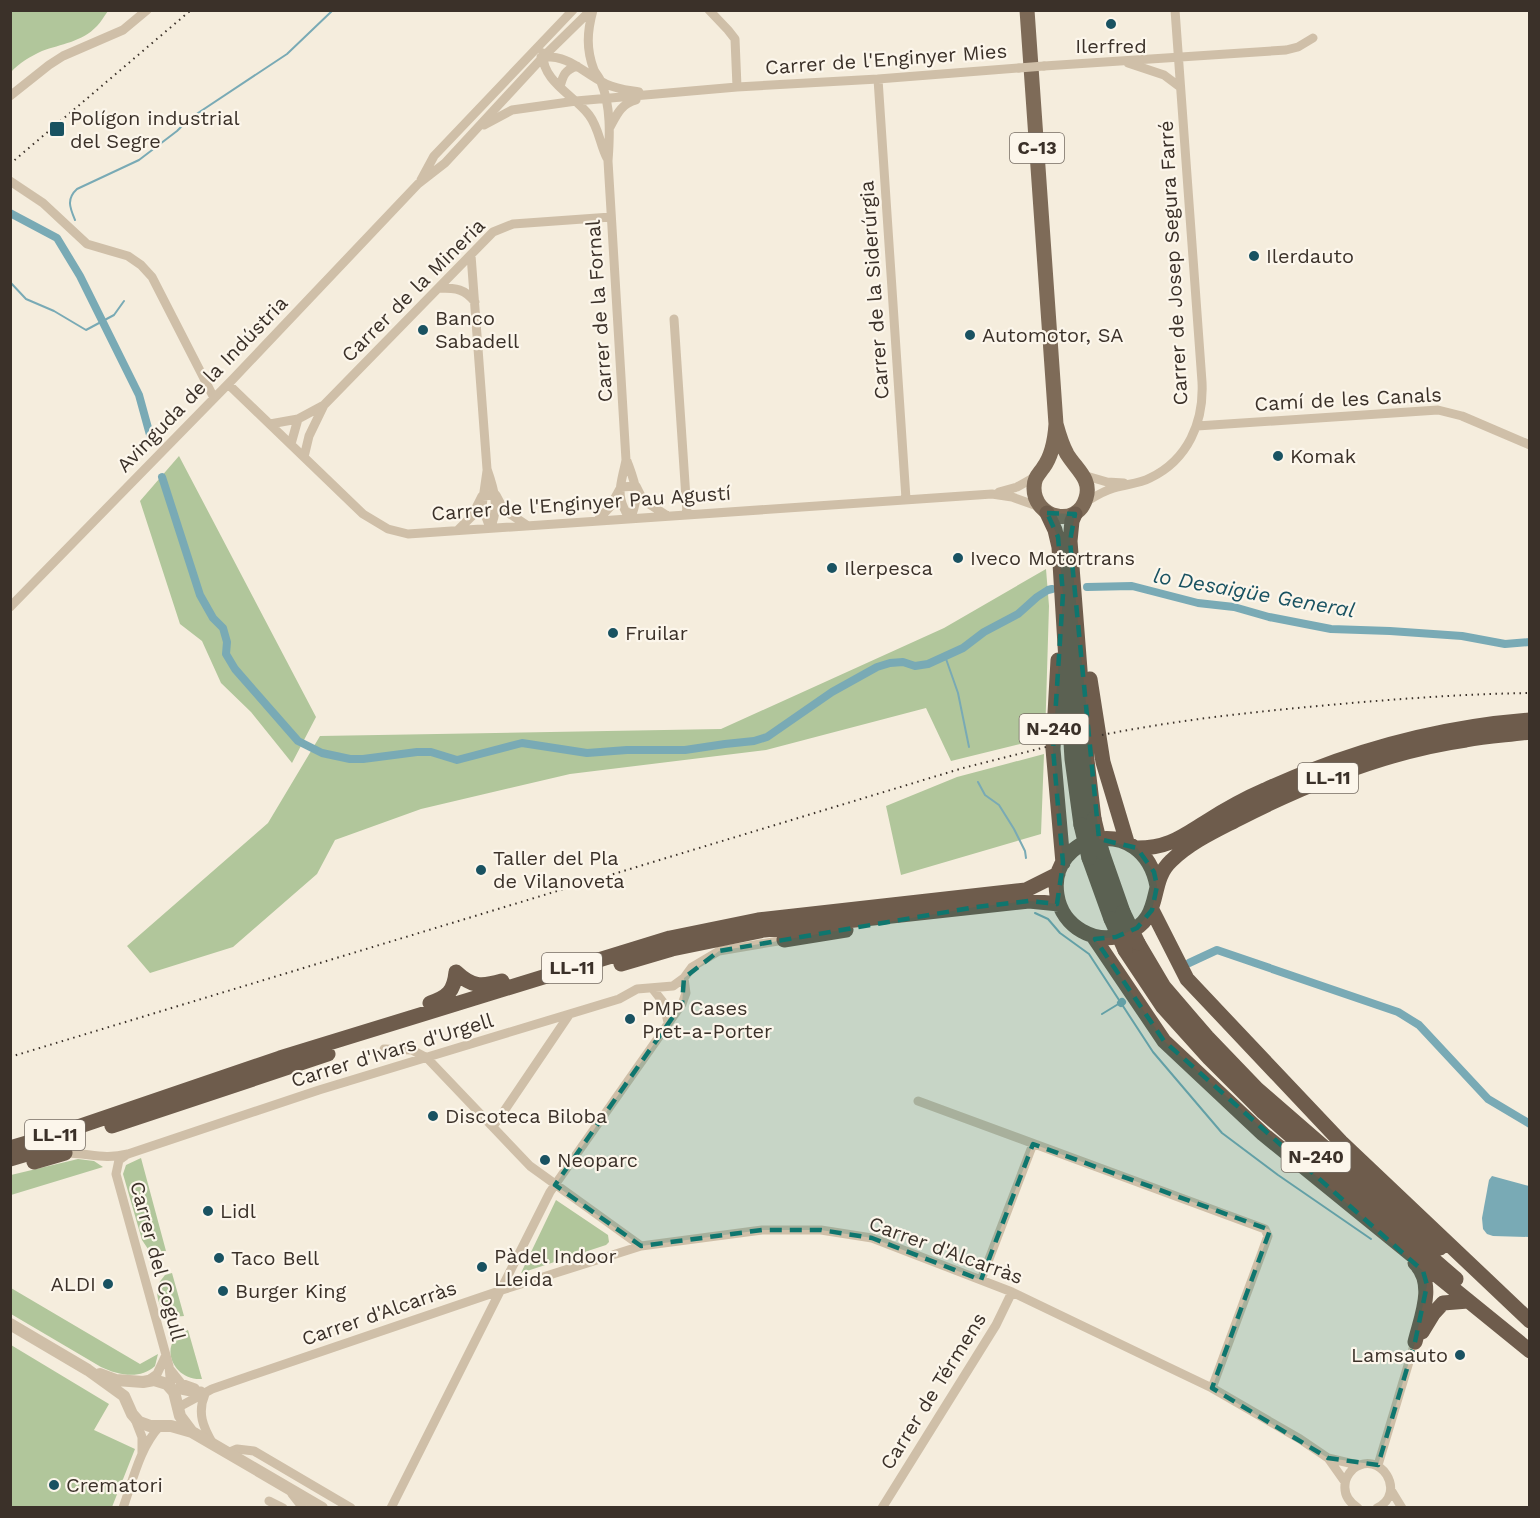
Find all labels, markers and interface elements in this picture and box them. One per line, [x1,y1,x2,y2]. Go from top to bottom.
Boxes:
marker: Ilerfred [1104,17,1118,31]
place label: Ilerfred [1075,34,1147,58]
street label: Carrer de l'Enginyer Mies [764,39,1008,79]
place label: Polígon industrial del Segre [70,106,240,153]
marker: Polígon industrial del Segre [48,120,66,138]
street label: Carrer de Josep Segura Farré [1154,120,1192,406]
road number: C-13 [1010,133,1064,163]
street label: Carrer de la Siderúrgia [854,180,894,400]
street label: Carrer de la Mineria [336,213,490,367]
street label: Carrer de la Fornal [581,219,617,403]
place label: Ilerdauto [1266,244,1354,268]
marker: Ilerdauto [1247,249,1261,263]
street label: Avinguda de la Indústria [112,291,292,477]
place label: Banco Sabadell [435,306,519,353]
marker: Banco Sabadell [416,323,430,337]
place label: Automotor, SA [982,323,1124,347]
marker: Automotor, SA [963,328,977,342]
street label: Camí de les Canals [1254,382,1442,416]
place label: Komak [1290,444,1356,468]
marker: Komak [1271,449,1285,463]
street label: Carrer de l'Enginyer Pau Agustí [430,481,732,525]
place label: Iveco Motortrans [970,546,1135,570]
marker: Iveco Motortrans [951,551,965,565]
place label: Ilerpesca [844,556,933,580]
marker: Ilerpesca [825,561,839,575]
water label: lo Desaigüe General [1151,562,1357,623]
place label: Fruilar [625,621,688,645]
marker: Fruilar [606,626,620,640]
road number: N-240 [1020,714,1088,744]
road number: LL-11 [1298,763,1358,793]
place label: Taller del Pla de Vilanoveta [493,846,625,893]
marker: Taller del Pla de Vilanoveta [474,863,488,877]
road number: LL-11 [542,953,602,983]
place label: PMP Cases Pret-a-Porter [642,996,772,1043]
street label: Carrer d'Ivars d'Urgell [288,1008,496,1092]
marker: PMP Cases Pret-a-Porter [623,1012,637,1026]
place label: Discoteca Biloba [445,1104,607,1128]
marker: Discoteca Biloba [426,1109,440,1123]
road number: LL-11 [25,1120,85,1150]
road number: N-240 [1282,1142,1350,1172]
place label: Neoparc [557,1148,638,1172]
marker: Neoparc [538,1153,552,1167]
street label: Carrer del Cogull [125,1179,191,1343]
place label: Lidl [220,1199,256,1223]
marker: Lidl [201,1204,215,1218]
street label: Carrer d'Alcarràs [866,1211,1026,1289]
place label: Pàdel Indoor Lleida [494,1244,617,1291]
place label: Taco Bell [231,1246,319,1270]
marker: Taco Bell [212,1251,226,1265]
marker: Pàdel Indoor Lleida [475,1260,489,1274]
place label: ALDI [51,1272,96,1296]
street label: Carrer d'Alcarràs [298,1275,460,1351]
marker: ALDI [101,1277,115,1291]
place label: Burger King [235,1279,347,1303]
marker: Burger King [216,1284,230,1298]
street label: Carrer de Térmens [875,1308,991,1474]
place label: Lamsauto [1351,1343,1448,1367]
marker: Lamsauto [1453,1348,1467,1362]
place label: Crematori [66,1473,163,1497]
marker: Crematori [47,1478,61,1492]

